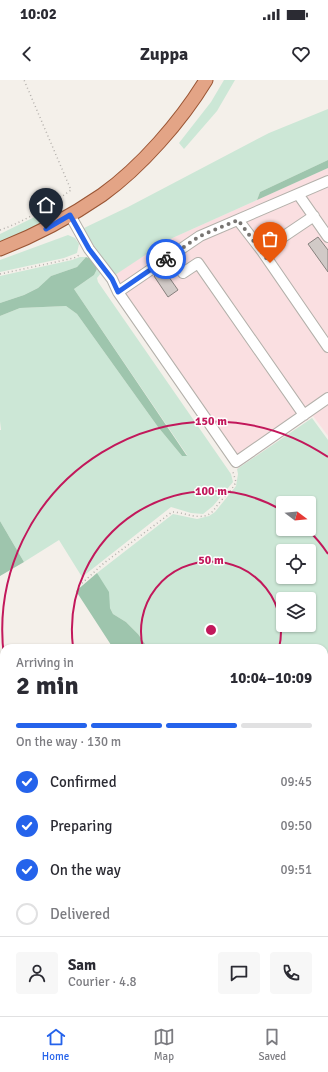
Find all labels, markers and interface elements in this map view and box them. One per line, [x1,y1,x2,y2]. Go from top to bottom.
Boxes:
text: 10:02 [20,5,57,23]
icon: back [16,43,38,65]
text: Zuppa [140,43,188,65]
icon: heart [290,43,312,65]
pin [29,188,63,229]
icon: home [35,194,57,216]
pin [253,222,287,263]
icon: bag [259,228,281,250]
courier [146,239,186,279]
icon: bike [155,248,177,270]
text: 150 m [195,414,227,429]
text: 100 m [195,484,227,499]
north arrow [276,496,316,536]
map controls [276,496,316,632]
button: locate [276,544,316,584]
text: 50 m [198,553,224,568]
button: layers [276,592,316,632]
centre of rings [204,623,218,637]
text: Arriving in [16,655,74,671]
text: 10:04–10:09 [230,669,312,687]
text: 2 min [16,670,79,702]
text: On the way · 130 m [16,734,121,750]
icon: check [16,771,38,793]
text: Confirmed [50,773,117,791]
text: 09:45 [280,774,312,790]
icon: check [16,815,38,837]
text: Preparing [50,817,113,835]
text: 09:50 [280,818,312,834]
icon: check [16,859,38,881]
text: On the way [50,861,121,879]
text: 09:51 [280,862,312,878]
text: Delivered [50,905,110,923]
button: person [16,952,58,994]
button: chat [218,952,260,994]
button: phone [270,952,312,994]
text: Sam [68,956,96,974]
text: Courier · 4.8 [68,974,137,990]
tab: Home [42,1026,69,1063]
tab: Map [153,1026,175,1063]
tab: Saved [258,1026,286,1063]

